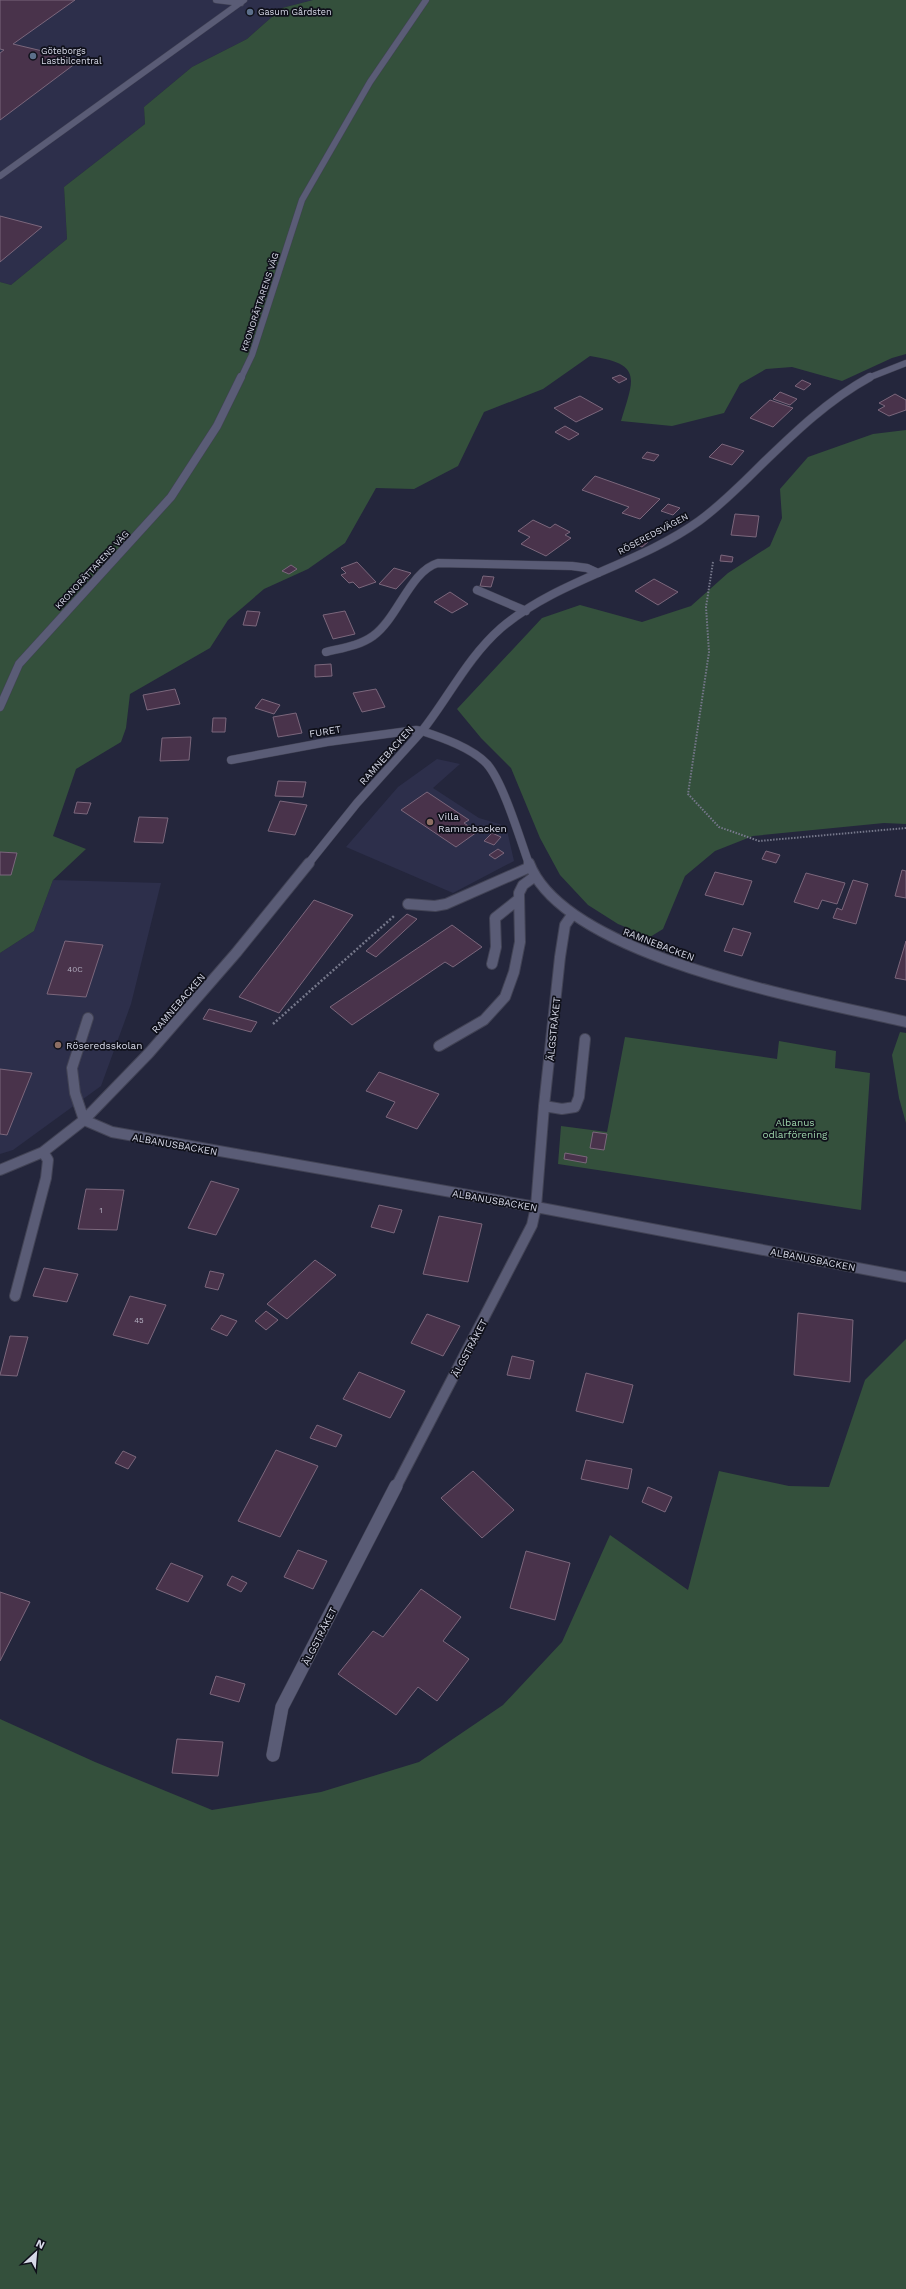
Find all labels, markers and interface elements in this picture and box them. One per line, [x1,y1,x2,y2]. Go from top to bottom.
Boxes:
marker: Gasum Gårdsten [245,7,255,17]
place label: Gasum Gårdsten [258,7,332,17]
place label: Göteborgs Lastbilcentral [41,46,102,66]
marker: Göteborgs Lastbilcentral [28,51,38,61]
street label: KRONORÄTTARENS VÄG [239,251,281,353]
street label: RÖSEREDSVÄGEN [616,510,690,557]
street label: KRONORÄTTARENS VÄG [53,529,131,611]
street label: FURET [308,724,342,739]
street label: RAMNEBACKEN [357,724,416,787]
place label: Villa Ramnebacken [438,811,507,834]
marker: Villa Ramnebacken [425,817,435,827]
street label: RAMNEBACKEN [622,926,696,963]
house number: 40C [67,965,83,974]
street label: RAMNEBACKEN [149,971,207,1035]
street label: ÄLGSTRÅKET [545,997,562,1061]
marker: Röseredsskolan [53,1040,63,1050]
place label: Röseredsskolan [66,1040,142,1051]
park label: Albanus odlarförening [763,1117,828,1140]
street label: ALBANUSBACKEN [131,1132,218,1157]
street label: ALBANUSBACKEN [451,1188,538,1213]
house number: 1 [99,1206,103,1215]
street label: ALBANUSBACKEN [769,1246,856,1273]
house number: 45 [134,1316,144,1325]
street label: ÄLGSTRÅKET [450,1317,489,1379]
street label: ÄLGSTRÅKET [300,1605,339,1667]
north arrow [16,2233,56,2273]
text: N [34,2237,47,2252]

